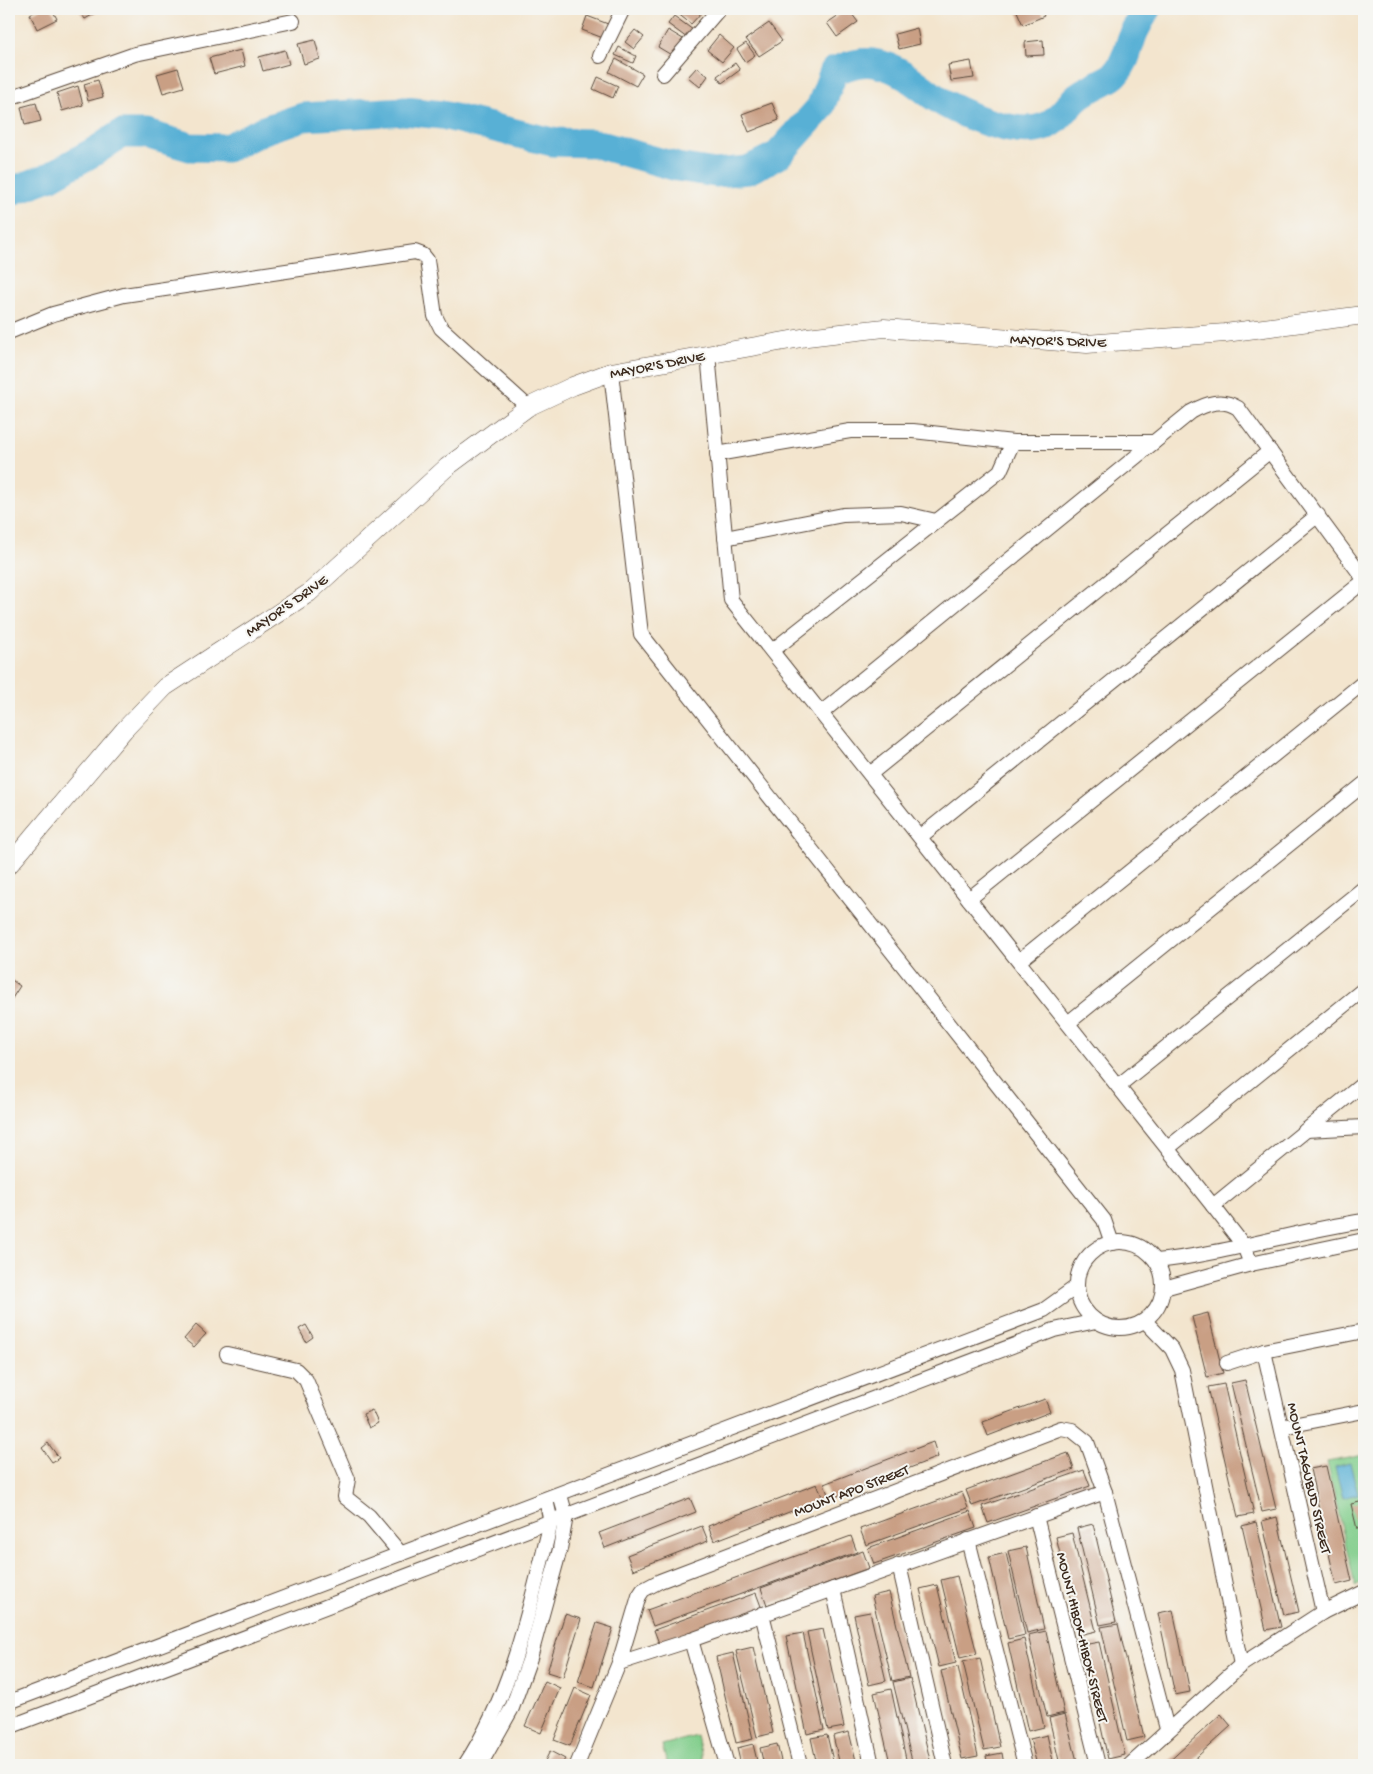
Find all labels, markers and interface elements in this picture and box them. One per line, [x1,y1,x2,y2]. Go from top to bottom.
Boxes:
street label: MAYOR'S DRIVE [1009,331,1107,353]
street label: MAYOR'S DRIVE [608,348,707,384]
street label: MAYOR'S DRIVE [243,571,332,642]
street label: MOUNT TAGUBUD STREET [1282,1401,1334,1557]
street label: MOUNT APO STREET [792,1461,913,1522]
street label: MOUNT HIBOK-HIBOK STREET [1051,1551,1111,1726]

